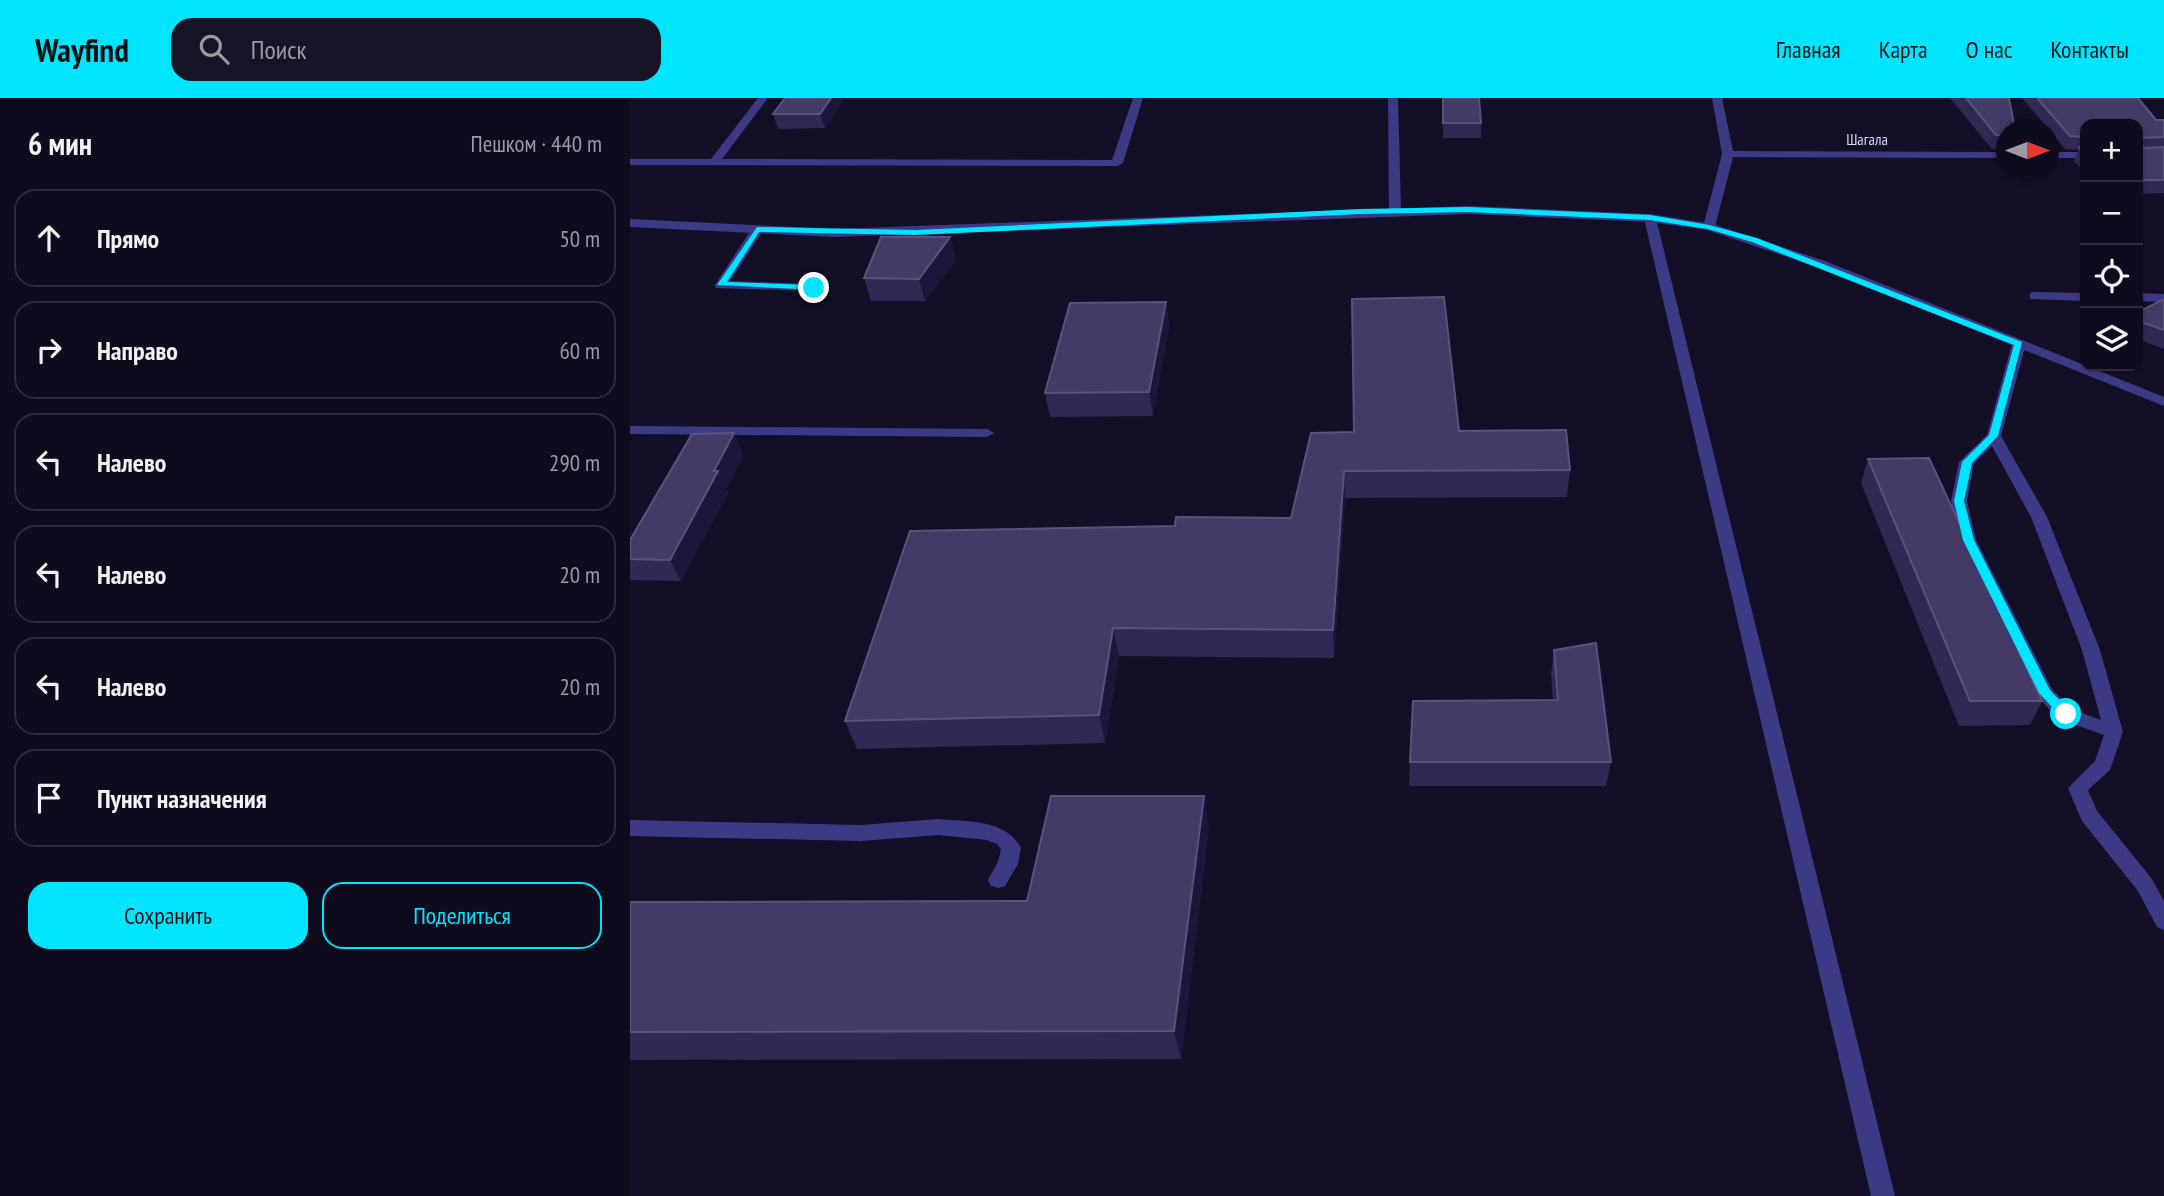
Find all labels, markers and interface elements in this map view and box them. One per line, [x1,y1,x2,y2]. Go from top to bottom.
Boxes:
search box [171,18,661,81]
text: Wayfind [35,28,129,71]
icon: search [195,30,233,68]
text: Поиск [251,33,306,66]
text: Главная [1776,34,1841,65]
text: Карта [1879,34,1928,65]
text: О нас [1966,34,2012,65]
text: Контакты [2050,34,2129,65]
north arrow [1996,119,2059,182]
map controls [2080,119,2143,371]
button: + [2080,119,2143,182]
text: 6 мин [28,124,92,163]
text: Пешком · 440 m [471,129,602,158]
street label: Шагала [1846,129,1888,149]
button: − [2080,182,2143,245]
icon: ahead [30,219,68,257]
text: Прямо [97,222,159,255]
text: 50 m [559,224,600,253]
button: locate [2080,245,2143,308]
route end [798,272,829,303]
button: layers [2080,308,2143,371]
icon: right [30,331,68,369]
text: Направо [97,334,178,367]
text: 60 m [559,336,600,365]
icon: left [30,443,68,481]
text: Налево [97,446,166,479]
text: 290 m [549,448,600,477]
icon: left [30,555,68,593]
text: Налево [97,558,166,591]
text: 20 m [559,560,600,589]
icon: left [30,667,68,705]
text: Налево [97,670,166,703]
text: 20 m [559,672,600,701]
route start [2050,698,2081,729]
icon: arrive [30,779,68,817]
text: Пункт назначения [97,782,267,815]
button: Сохранить [28,882,308,949]
button: Поделиться [322,882,602,949]

